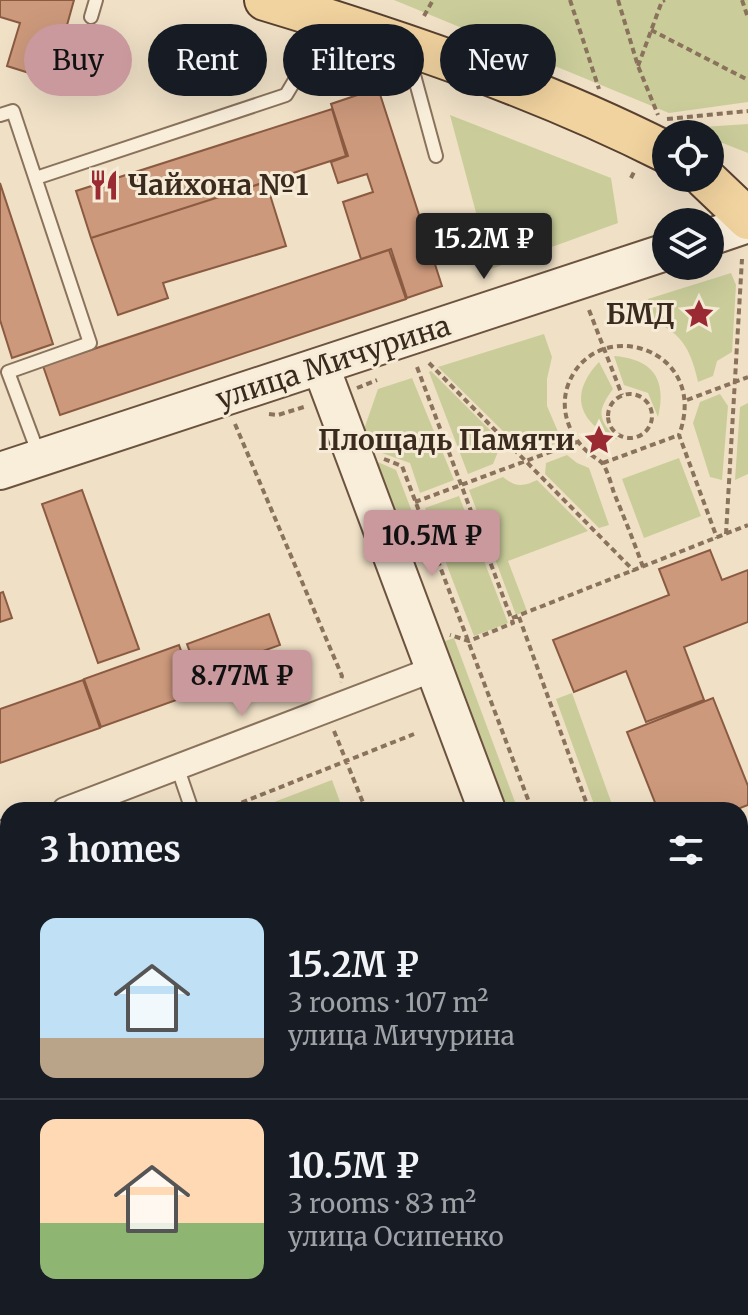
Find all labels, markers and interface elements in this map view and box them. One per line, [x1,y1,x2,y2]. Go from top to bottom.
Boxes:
chip: Buy [24,24,132,96]
chip: Rent [148,24,267,96]
chip: Filters [283,24,424,96]
chip: New [440,24,556,96]
map controls [652,120,724,280]
button: locate [652,120,724,192]
place label: Чайхона №1 [128,167,308,203]
restaurant icon: Чайхона №1 [87,168,121,202]
button: layers [652,208,724,280]
pin: 15.2M ₽ [410,213,558,281]
text: 15.2M ₽ [434,222,534,255]
place label: БМД [606,296,675,332]
place icon: БМД [682,297,716,331]
street label: улица Мичурина [211,307,455,417]
place label: Площадь Памяти [318,422,575,458]
place icon: Площадь Памяти [582,423,616,457]
pin: 10.5M ₽ [358,510,506,578]
text: 10.5M ₽ [382,519,482,552]
pin: 8.77M ₽ [168,650,316,718]
text: 8.77M ₽ [190,659,294,692]
icon: filters [664,828,708,872]
text: 3 homes [40,829,181,871]
text: 15.2M ₽ [288,944,419,986]
icon: home [104,950,200,1046]
text: 3 rooms · 107 m² [288,986,488,1019]
text: улица Мичурина [288,1019,515,1052]
text: 10.5M ₽ [288,1145,419,1187]
icon: home [104,1151,200,1247]
text: 3 rooms · 83 m² [288,1187,476,1220]
text: улица Осипенко [288,1220,504,1253]

